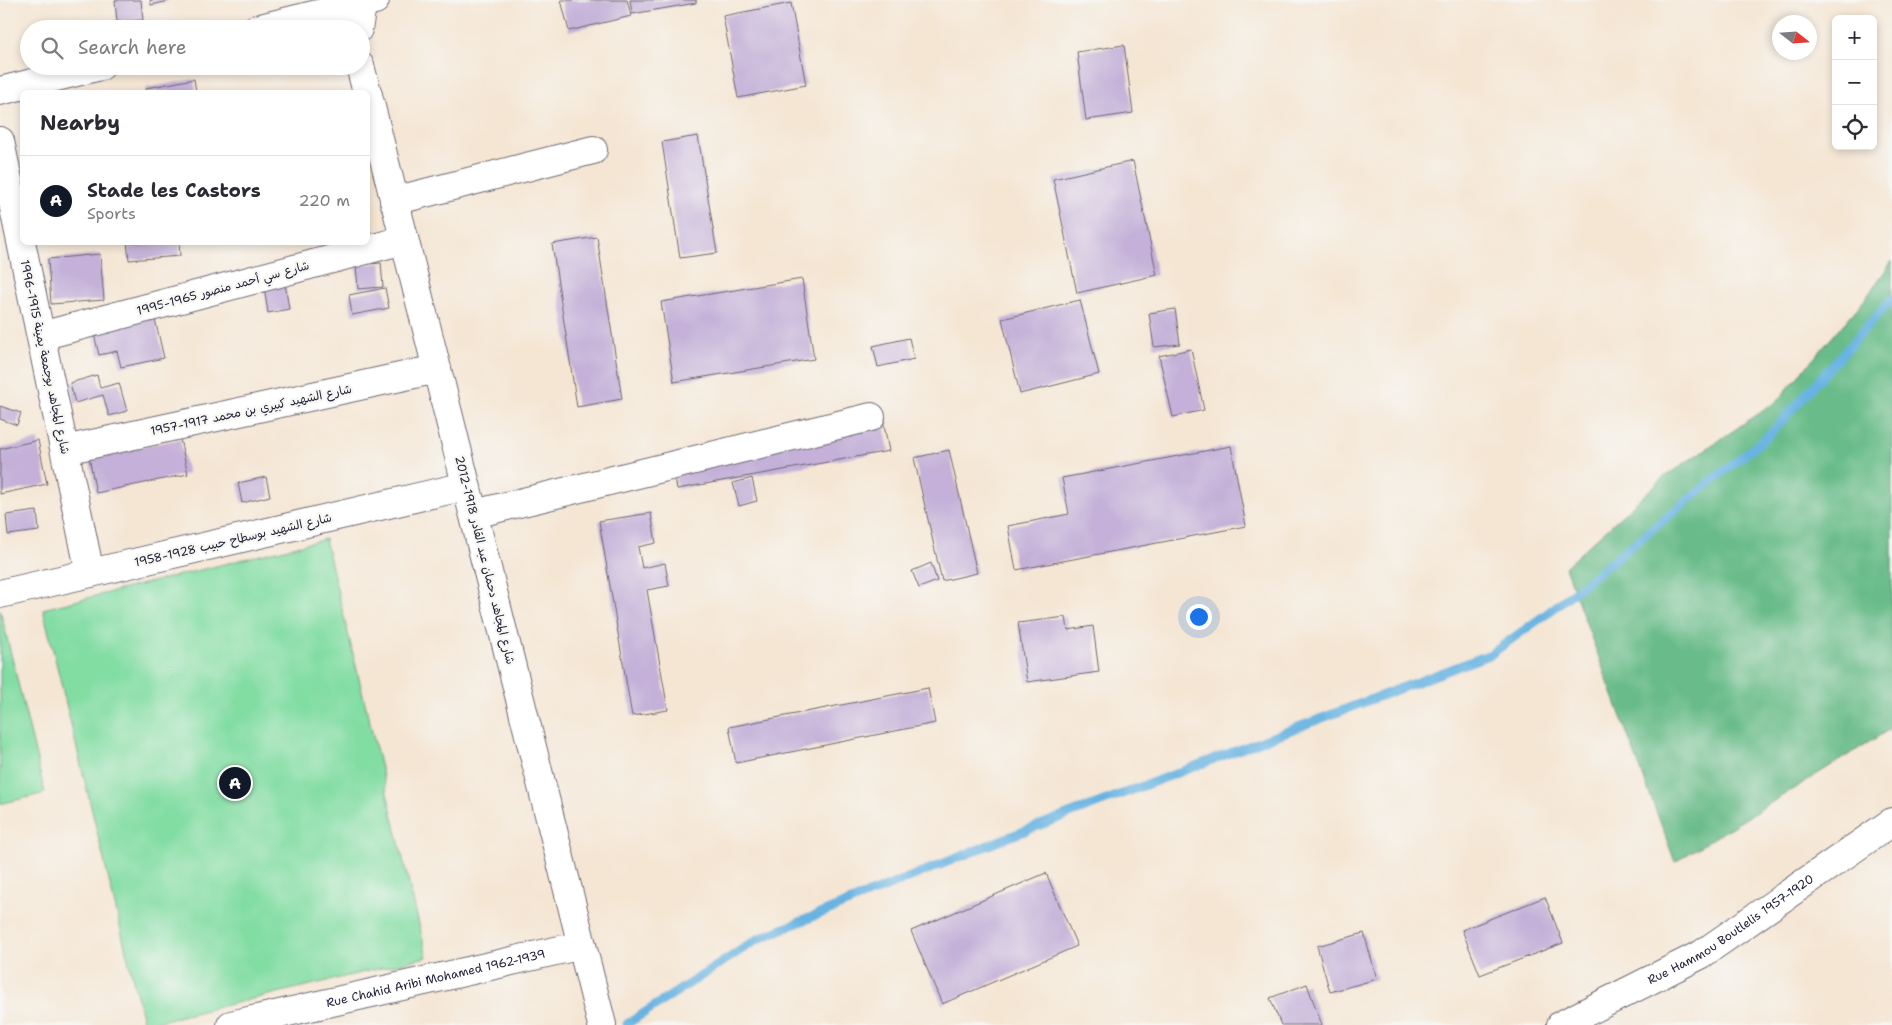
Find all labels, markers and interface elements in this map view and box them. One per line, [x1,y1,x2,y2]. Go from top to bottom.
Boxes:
north arrow [1772,15,1817,60]
map controls [1832,15,1877,150]
button: + [1832,15,1877,60]
search box [20,20,370,75]
icon: search [38,34,66,62]
text: Search here [78,35,187,60]
button: − [1832,60,1877,105]
button: locate [1832,105,1877,150]
text: Nearby [40,109,120,137]
text: Stade les Castors [87,178,261,203]
text: A [50,190,62,211]
text: 220 m [298,190,350,211]
text: Sports [87,203,136,224]
street label: شارع سي أحمد منصور 1965-1995 [135,257,312,322]
street label: شارع المجاهد بوجمعة يمينة 1915-1996 [16,258,73,456]
street label: شارع الشهيد كبيري بن محمد 1917-1957 [149,381,353,440]
street label: شارع المجاهد دحمان عبد القادر 1918-2012 [450,454,519,666]
street label: شارع الشهيد بوسطاح حبيب 1928-1958 [133,509,333,571]
your location [1186,604,1212,630]
pin: A [219,764,251,802]
street label: Rue Hammou Boutlelis 1957-1920 [1645,871,1817,988]
street label: Rue Chahid Aribi Mohamed 1962-1939 [325,946,547,1011]

